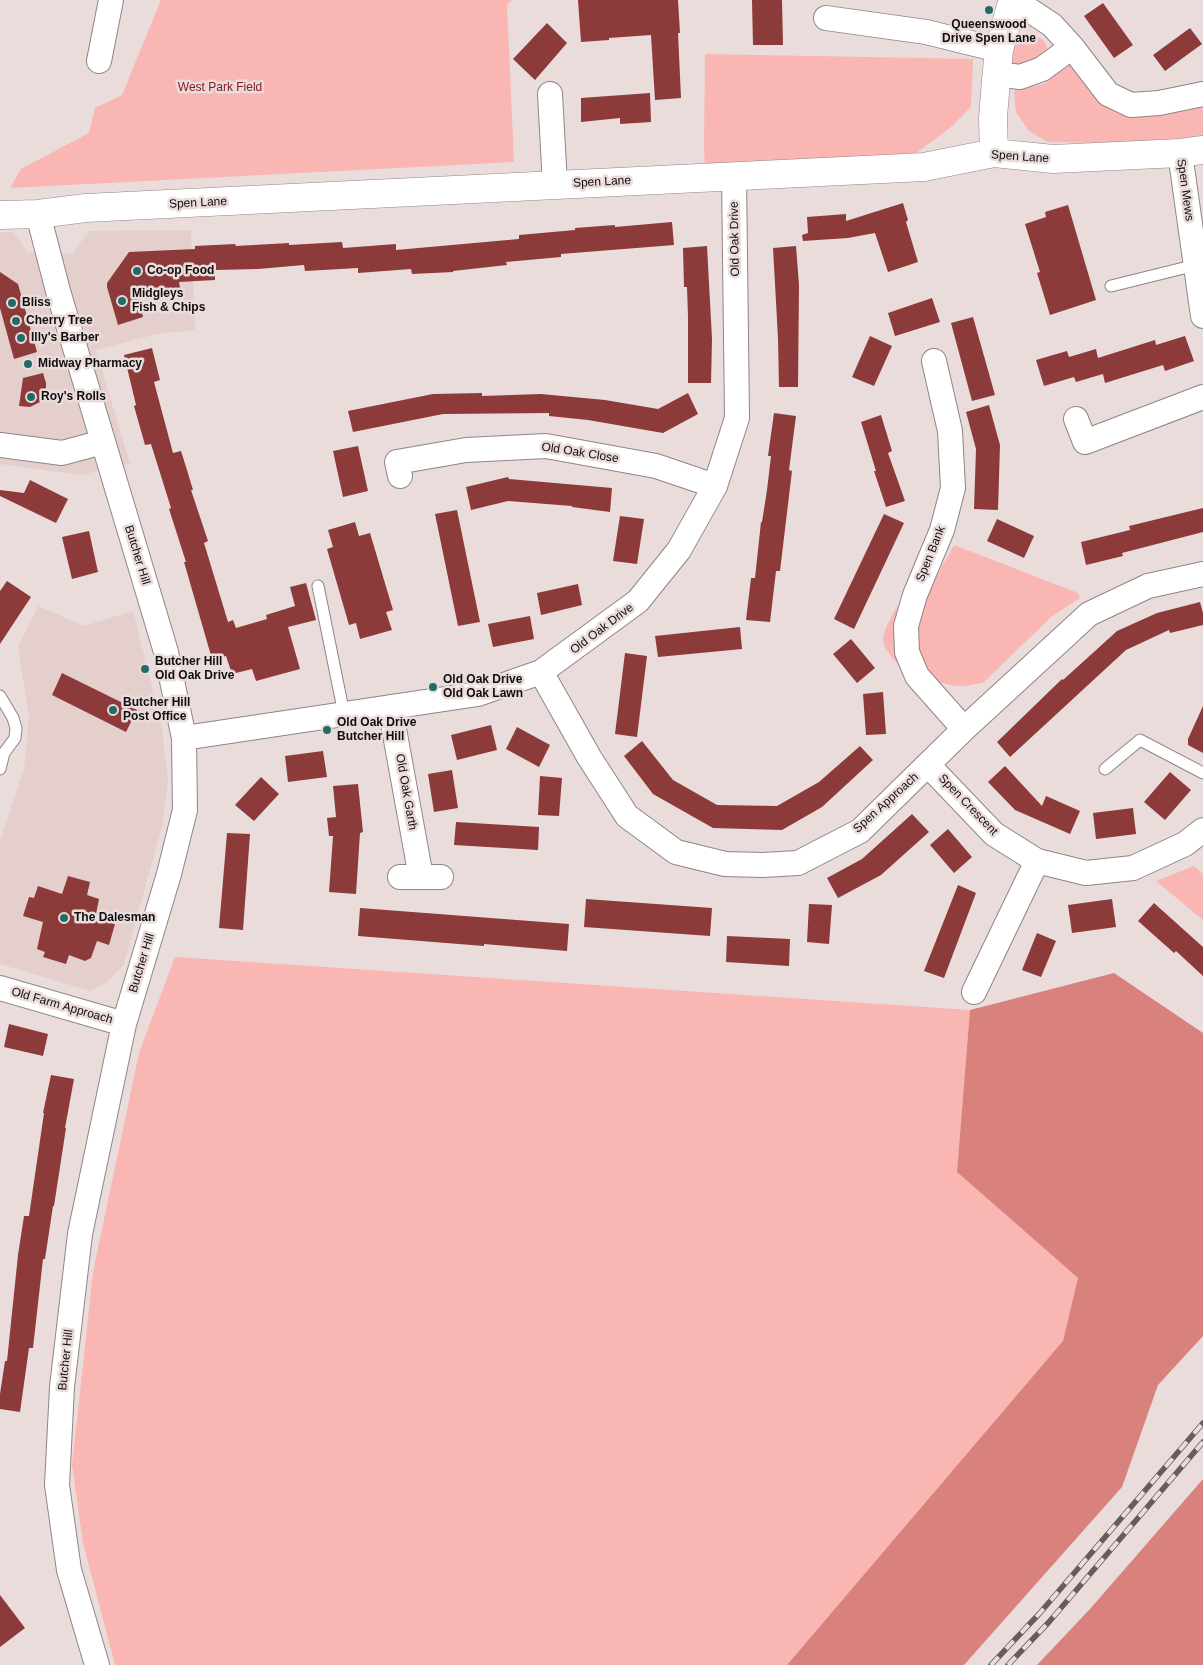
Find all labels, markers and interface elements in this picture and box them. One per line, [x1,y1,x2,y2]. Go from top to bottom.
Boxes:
marker: Queenswood Drive Spen Lane [983,4,995,16]
place label: Queenswood Drive Spen Lane [942,18,1036,46]
park label: West Park Field [178,81,262,95]
street label: Spen Lane [991,148,1049,166]
street label: Spen Mews [1174,158,1196,222]
street label: Spen Lane [573,173,631,191]
street label: Spen Lane [169,194,227,212]
street label: Old Oak Drive [727,201,743,277]
place label: Co-op Food [147,264,214,278]
marker: Co-op Food [131,265,143,277]
place label: Midgleys Fish & Chips [132,287,205,315]
marker: Midgleys Fish & Chips [116,295,128,307]
place label: Bliss [22,296,51,310]
marker: Bliss [6,297,18,309]
place label: Cherry Tree [26,314,93,328]
marker: Cherry Tree [10,315,22,327]
place label: Illy's Barber [31,331,99,345]
marker: Illy's Barber [15,332,27,344]
place label: Midway Pharmacy [38,357,142,371]
marker: Midway Pharmacy [22,358,34,370]
place label: Roy's Rolls [41,390,106,404]
marker: Roy's Rolls [25,391,37,403]
street label: Old Oak Close [540,440,620,466]
street label: Butcher Hill [121,524,153,586]
street label: Spen Bank [913,524,949,584]
street label: Old Oak Drive [568,601,636,657]
place label: Butcher Hill Old Oak Drive [155,655,234,683]
marker: Butcher Hill Old Oak Drive [139,663,151,675]
place label: Old Oak Drive Old Oak Lawn [443,673,523,701]
marker: Old Oak Drive Old Oak Lawn [427,681,439,693]
place label: Butcher Hill Post Office [123,696,190,724]
marker: Butcher Hill Post Office [107,704,119,716]
place label: Old Oak Drive Butcher Hill [337,716,416,744]
marker: Old Oak Drive Butcher Hill [321,724,333,736]
street label: Old Oak Garth [392,753,420,831]
street label: Spen Approach [850,770,922,836]
street label: Spen Crescent [935,771,1001,839]
place label: The Dalesman [74,911,155,925]
marker: The Dalesman [58,912,70,924]
street label: Butcher Hill [126,932,158,994]
street label: Old Farm Approach [10,985,114,1027]
street label: Butcher Hill [56,1329,76,1391]

